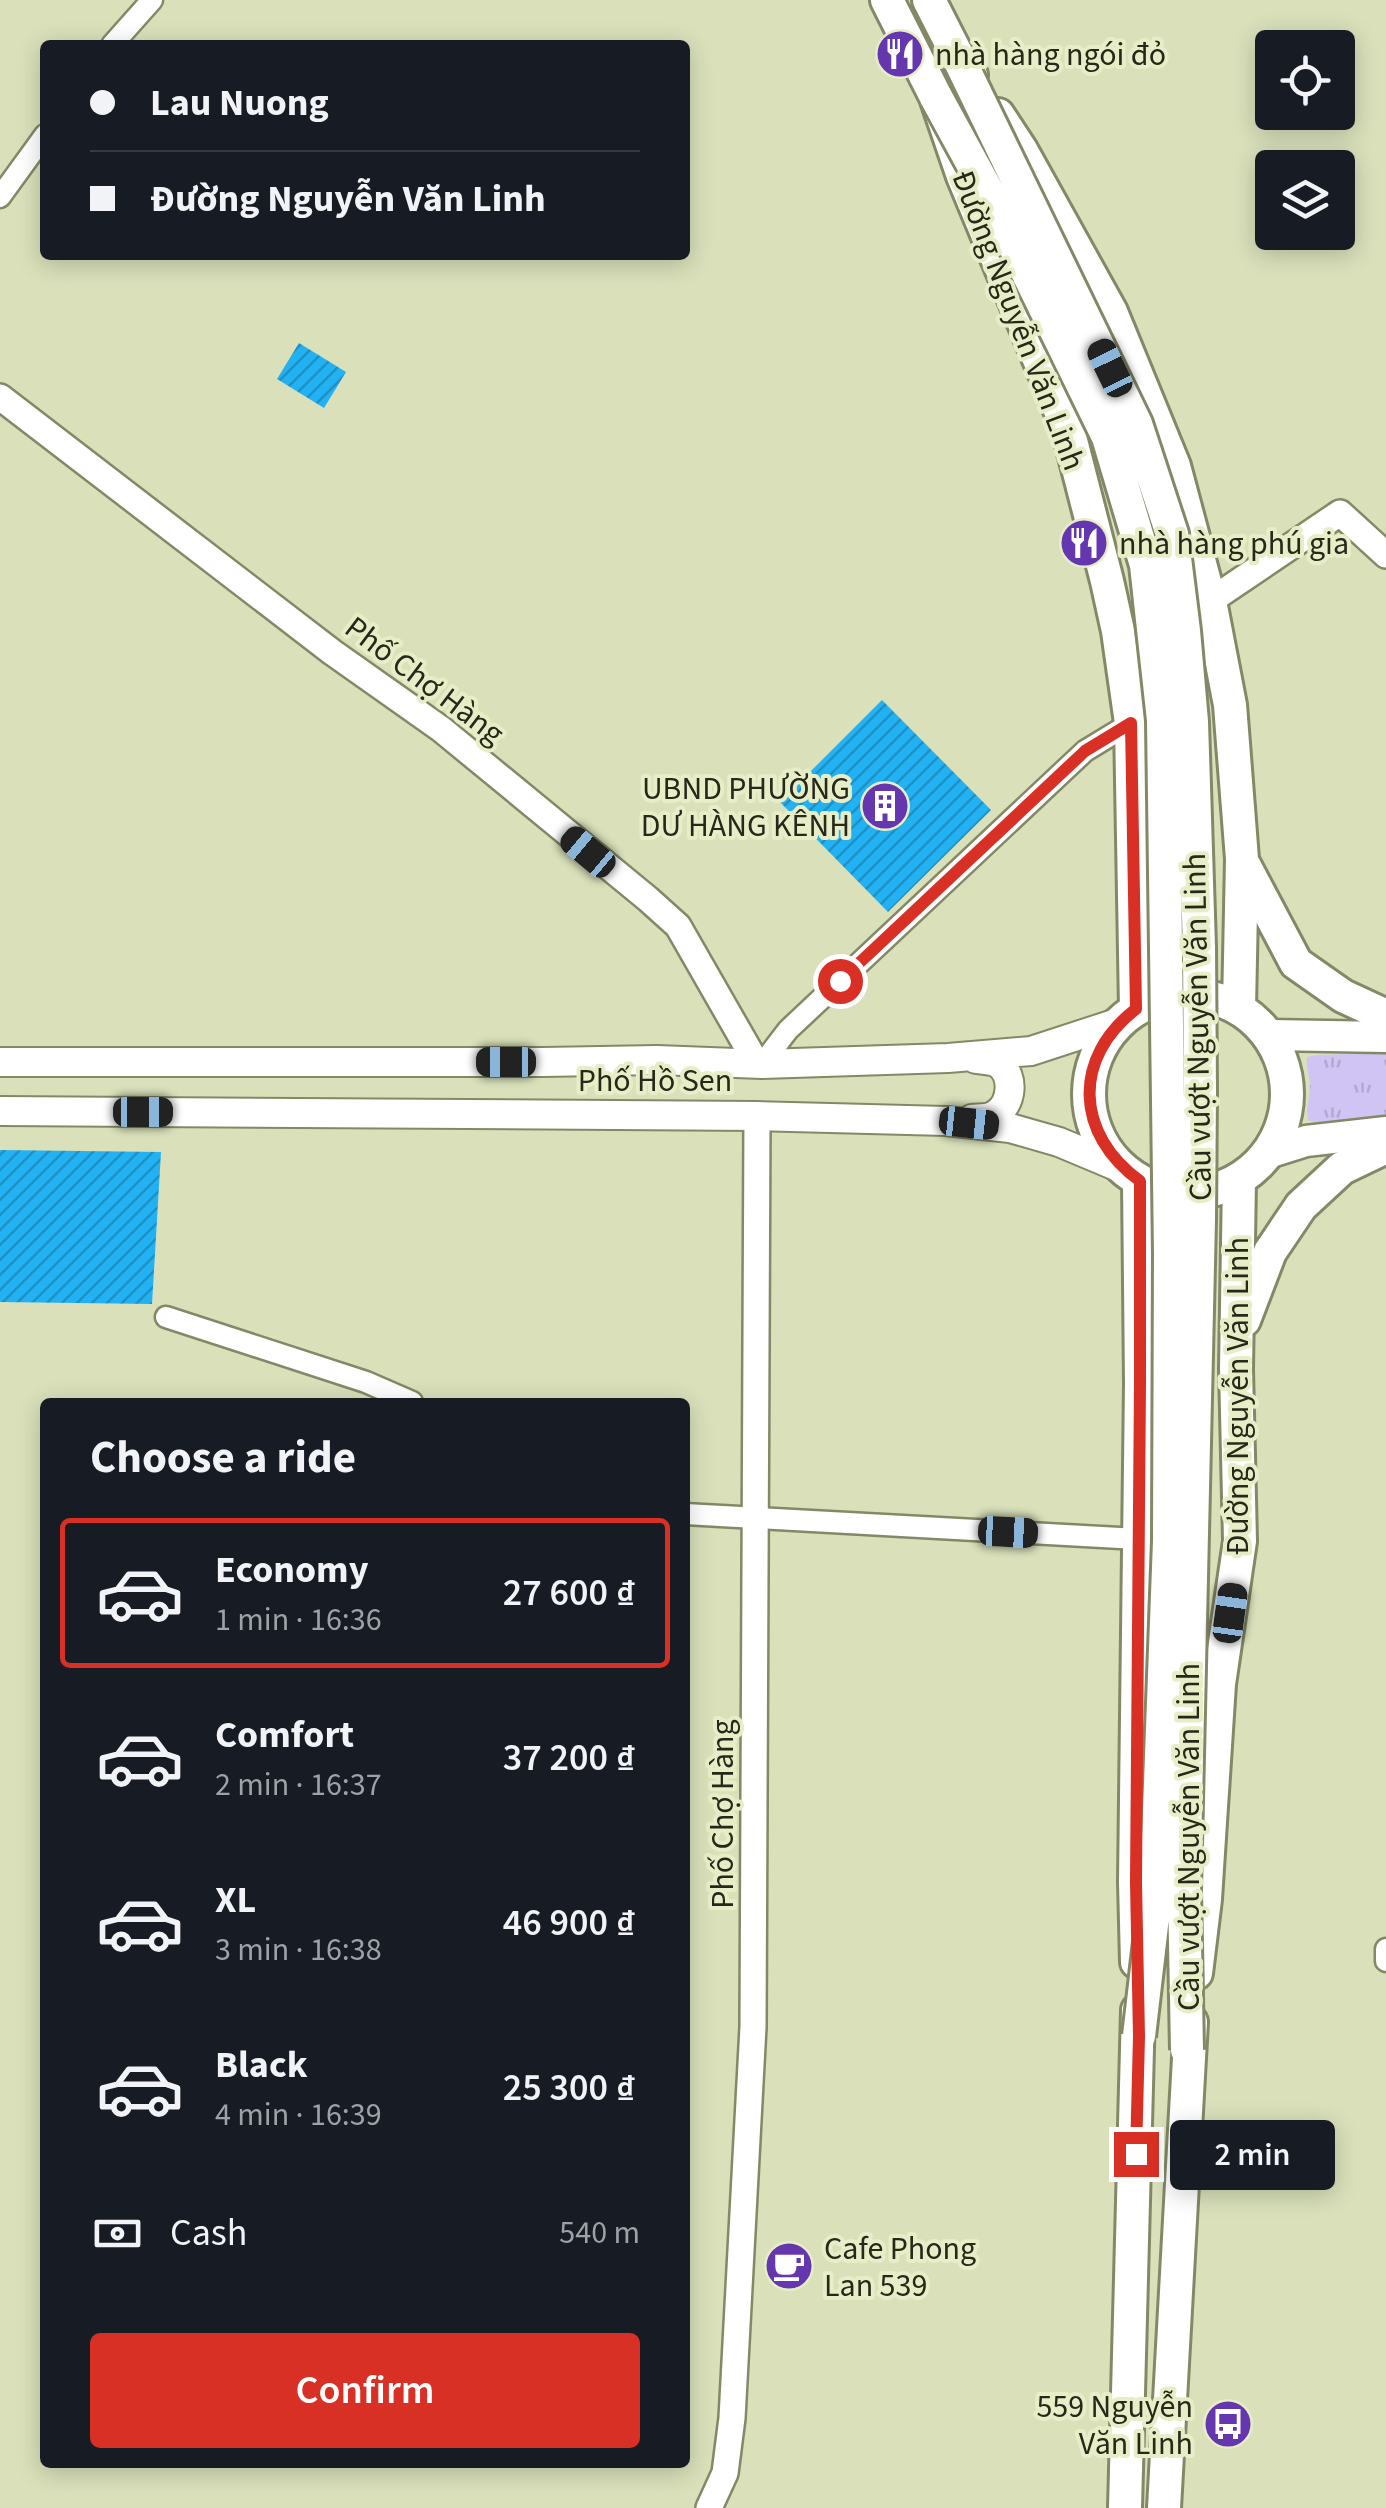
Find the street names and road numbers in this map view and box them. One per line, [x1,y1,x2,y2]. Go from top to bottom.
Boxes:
street label: Đường Nguyễn Văn Linh [940,164,1097,477]
street label: Phố Chợ Hàng [335,605,514,756]
street label: Cầu vượt Nguyễn Văn Linh [1172,853,1224,1201]
street label: Phố Hồ Sen [578,1058,732,1104]
street label: Đường Nguyễn Văn Linh [1215,1237,1261,1555]
street label: Cầu vượt Nguyễn Văn Linh [1166,1663,1212,2011]
street label: Phố Chợ Hàng [700,1719,746,1909]

